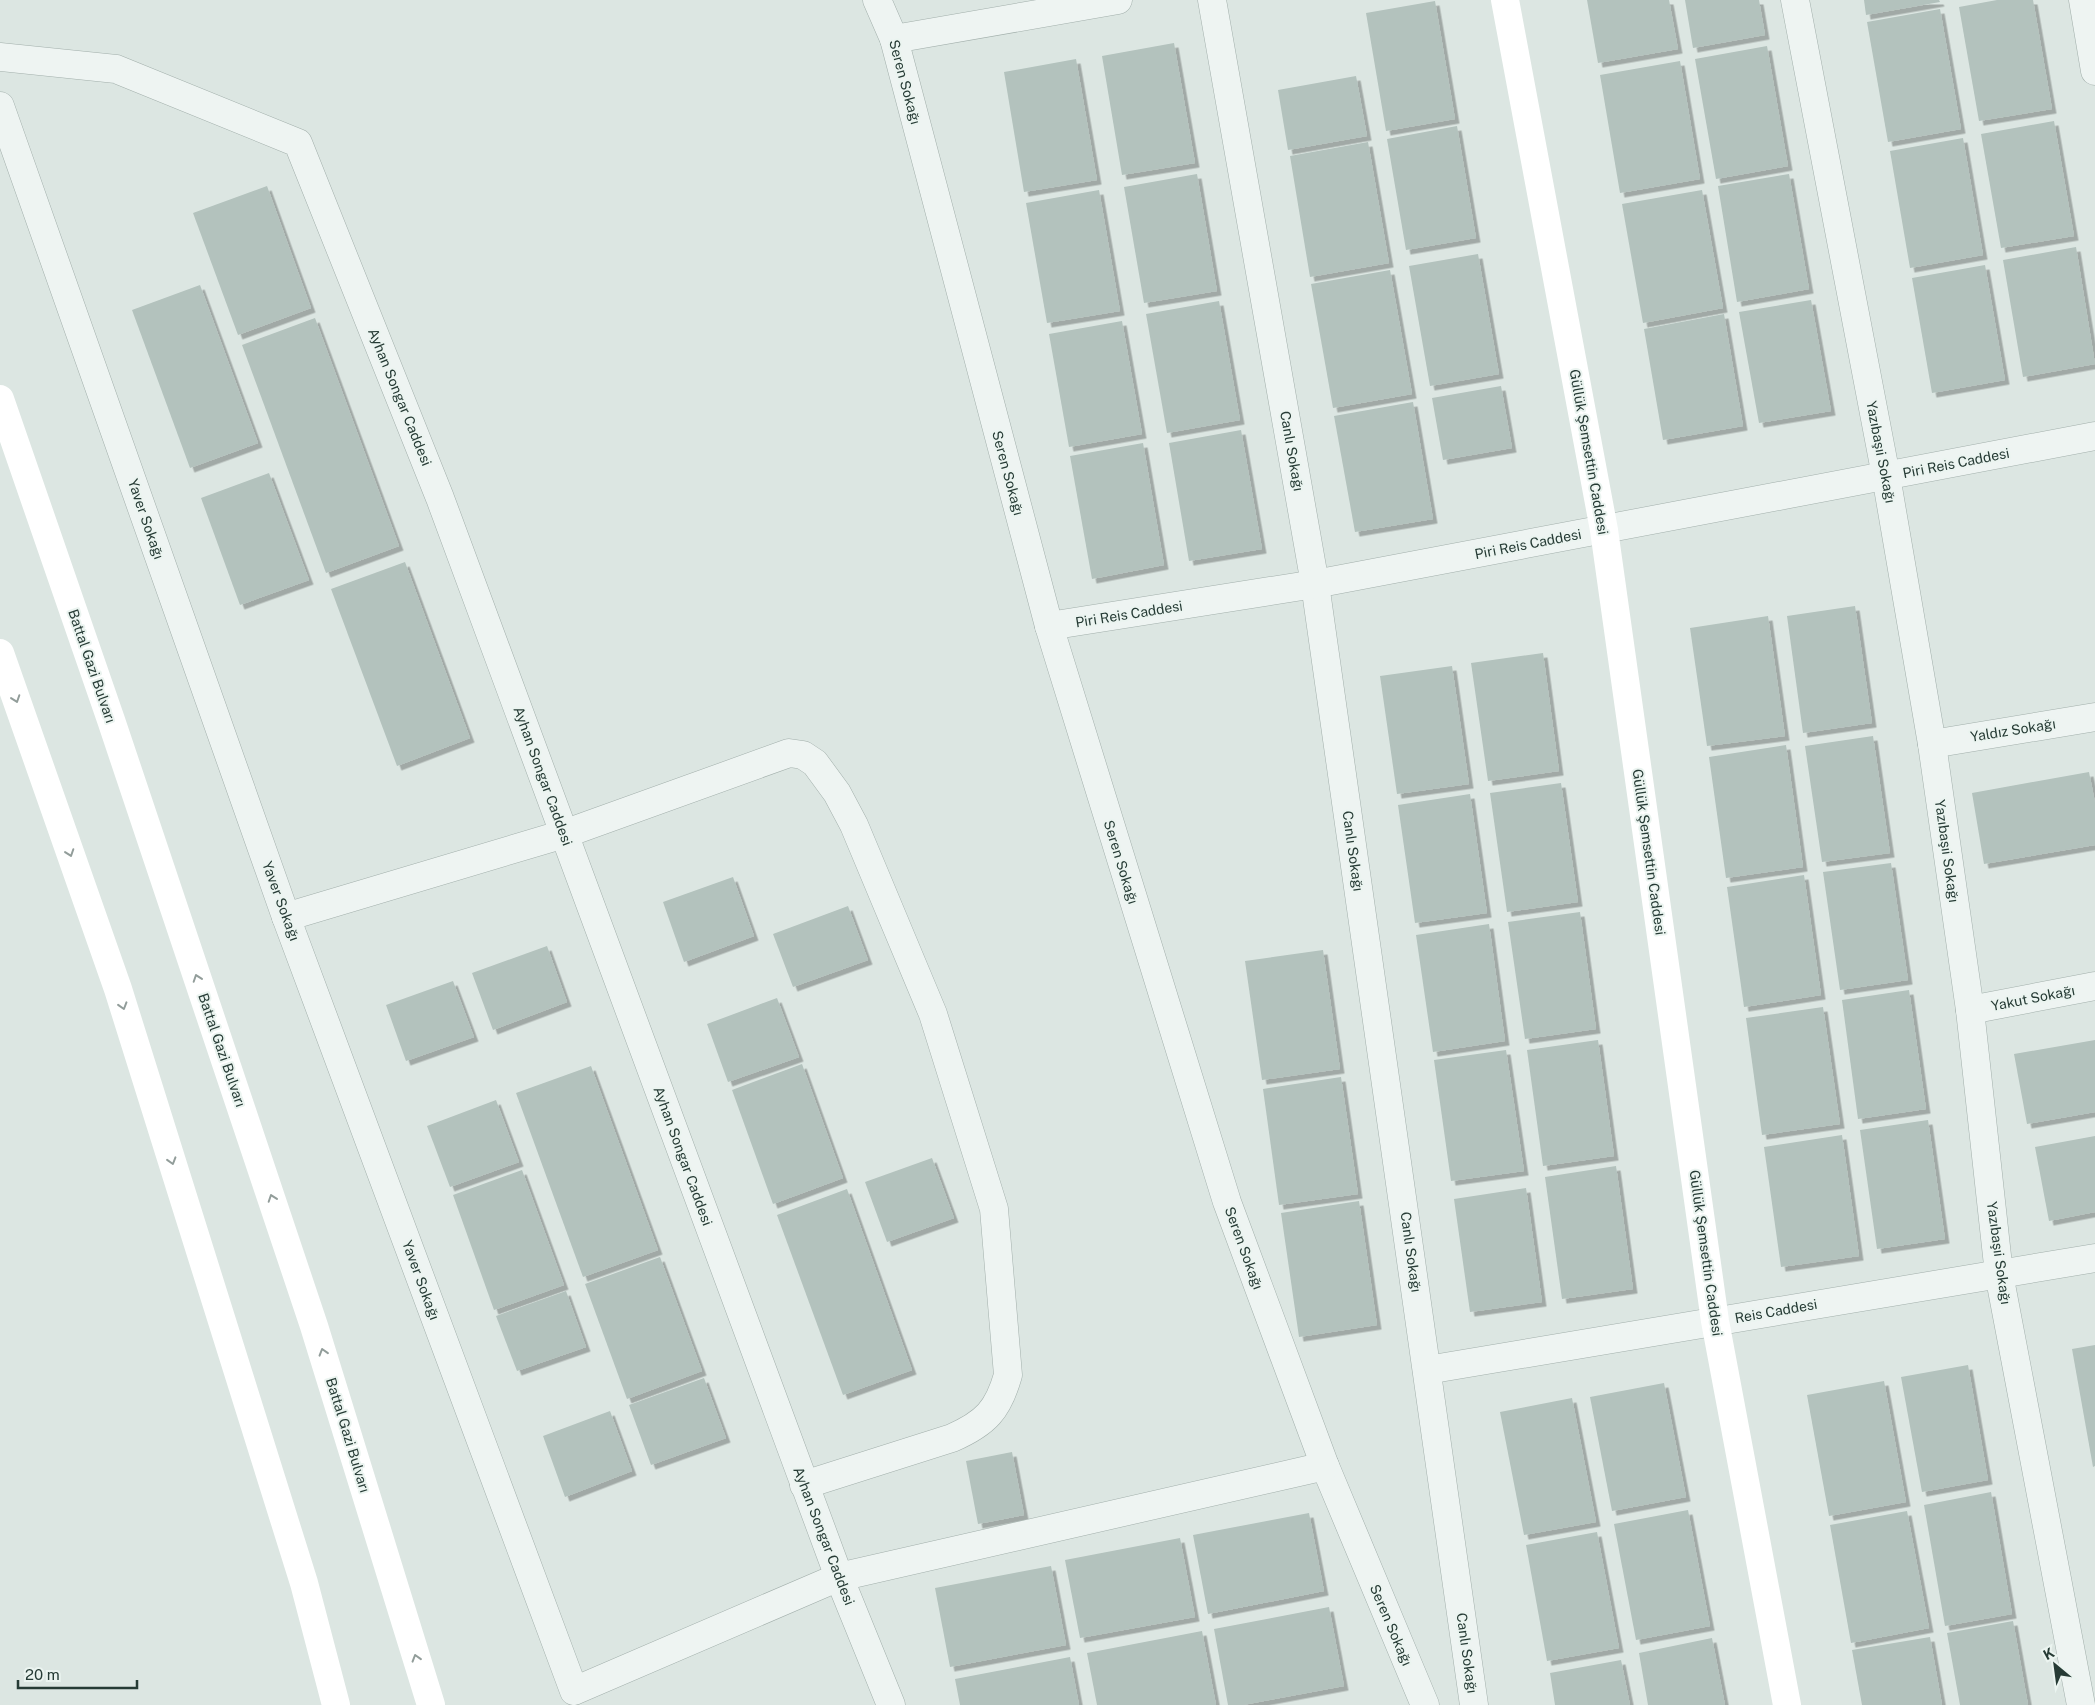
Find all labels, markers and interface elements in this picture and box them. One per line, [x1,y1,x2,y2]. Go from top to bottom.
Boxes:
street label: Seren Sokağı [886,38,924,126]
street label: Ayhan Songar Caddesi [365,326,435,468]
street label: Güllük Şemsettin Caddesi [1567,368,1611,536]
street label: Yazıbaşıi Sokağı [1863,400,1899,504]
street label: Canlı Sokağı [1277,410,1307,492]
street label: Seren Sokağı [989,429,1027,517]
street label: Piri Reis Caddesi [1901,445,2011,481]
street label: Yaver Sokağı [125,477,167,561]
street label: Piri Reis Caddesi [1473,526,1583,562]
street label: Piri Reis Caddesi [1074,598,1184,630]
street label: Battal Gazi Bulvarı [65,607,119,725]
one-way arrow [10,695,20,703]
street label: Ayhan Songar Caddesi [510,704,576,848]
street label: Yaldız Sokağı [1969,715,2057,745]
street label: Güllük Şemsettin Caddesi [1629,768,1669,936]
street label: Yazıbaşıi Sokağı [1932,799,1962,903]
street label: Canlı Sokağı [1339,810,1367,892]
street label: Seren Sokağı [1101,818,1141,906]
one-way arrow [64,848,74,857]
street label: Yaver Sokağı [259,859,303,943]
one-way arrow [193,974,203,982]
street label: Yakut Sokağı [1990,982,2076,1014]
street label: Battal Gazi Bulvarı [195,991,249,1109]
one-way arrow [118,1002,128,1010]
street label: Ayhan Songar Caddesi [650,1084,716,1228]
one-way arrow [166,1157,176,1165]
street label: Güllük Şemsettin Caddesi [1686,1169,1726,1337]
one-way arrow [267,1194,277,1203]
street label: Yazıbaşıi Sokağı [1984,1201,2014,1305]
street label: Seren Sokağı [1222,1204,1266,1292]
street label: Canlı Sokağı [1397,1211,1425,1293]
street label: Yaver Sokağı [399,1238,443,1322]
street label: Reis Caddesi [1733,1296,1819,1326]
one-way arrow [318,1349,328,1357]
street label: Battal Gazi Bulvarı [323,1376,373,1494]
street label: Ayhan Songar Caddesi [790,1465,858,1607]
street label: Seren Sokağı [1367,1582,1415,1668]
street label: Canlı Sokağı [1453,1612,1481,1694]
north arrow [2030,1640,2080,1690]
text: K [2040,1644,2057,1663]
one-way arrow [412,1655,422,1663]
scale bar [18,1658,136,1690]
text: 20 m [25,1666,60,1683]

